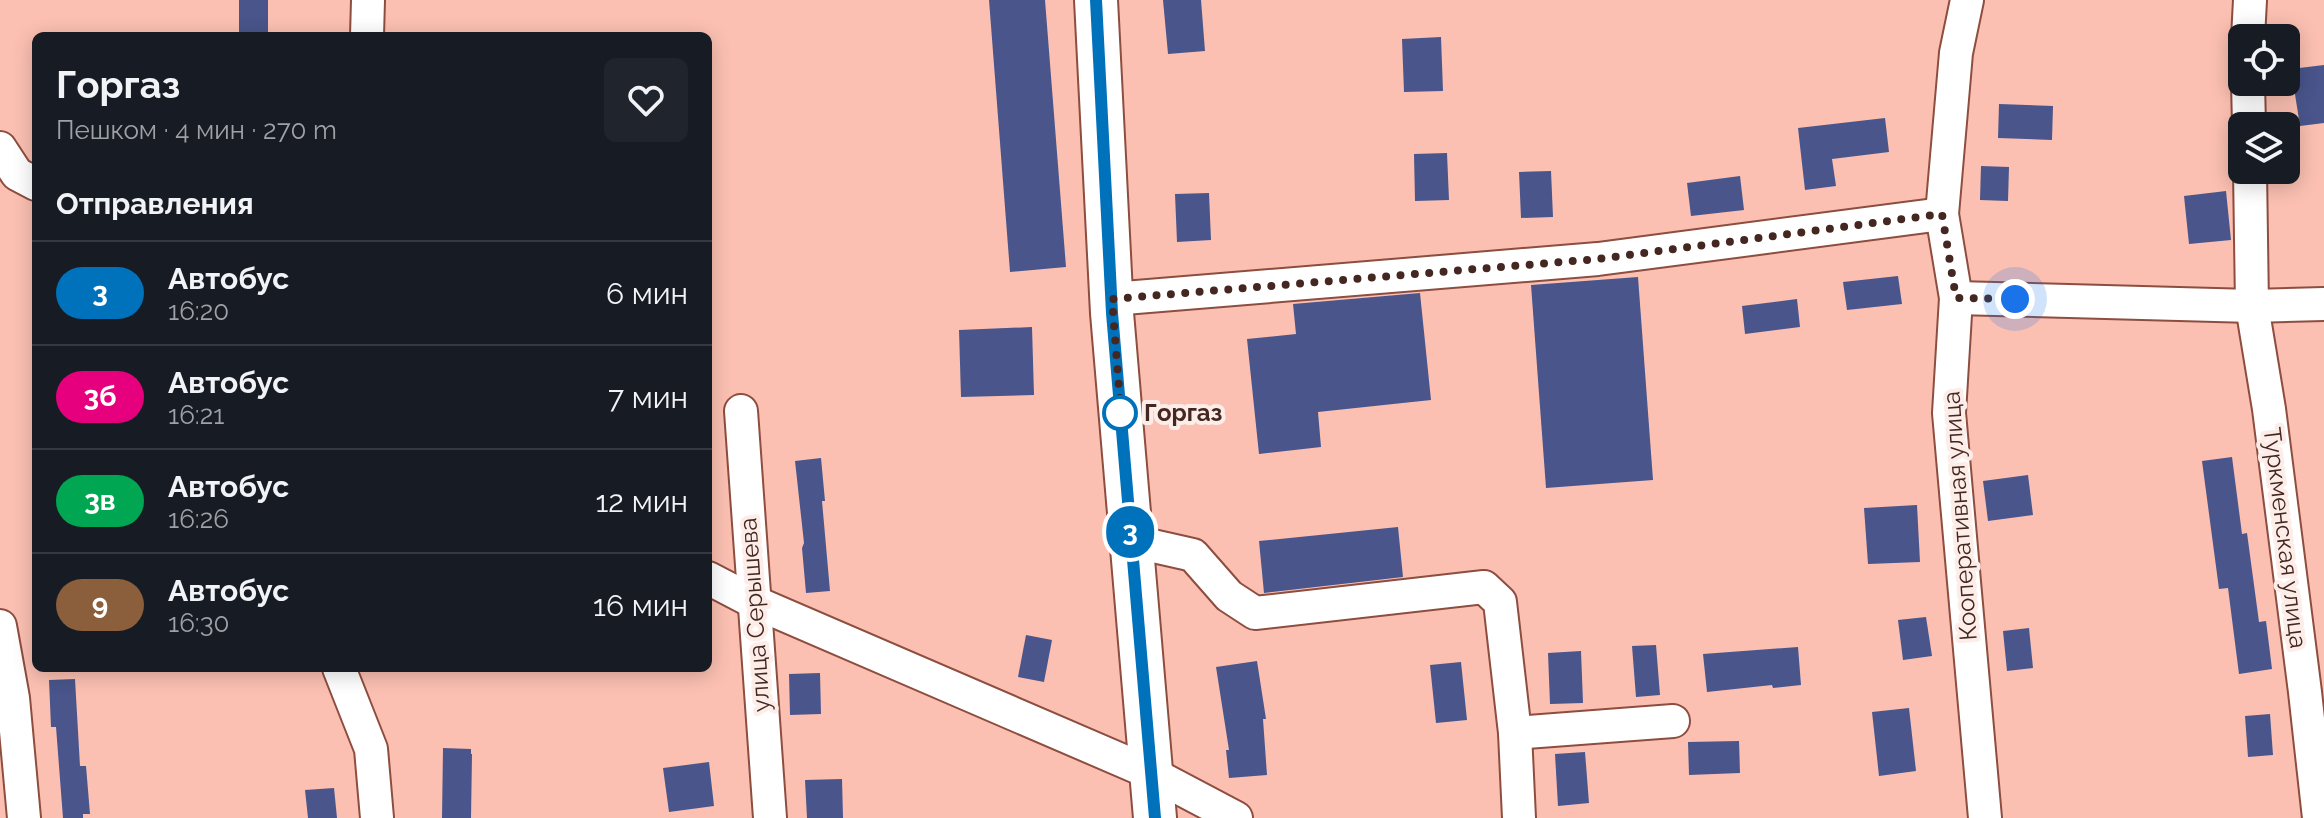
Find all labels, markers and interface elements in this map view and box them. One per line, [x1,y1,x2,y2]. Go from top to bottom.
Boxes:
map controls [2228,24,2300,184]
button: locate [2228,24,2300,96]
button: heart [604,58,688,142]
text: Горгаз [56,62,180,107]
button: layers [2228,112,2300,184]
text: Пешком · 4 мин · 270 m [56,115,337,145]
text: Отправления [56,186,254,221]
text: Автобус [168,261,289,296]
text: 3 [92,276,108,309]
text: 6 мин [606,276,688,311]
your location [1995,279,2035,319]
text: 16:20 [168,296,229,326]
text: Автобус [168,365,289,400]
text: 3б [83,380,117,413]
text: 7 мин [608,380,688,415]
street label: Кооперативная улица [1936,390,1983,642]
marker: Горгаз [1103,396,1137,430]
place label: Горгаз [1144,398,1223,427]
text: 16:21 [168,400,224,430]
street label: Туркменская улица [2258,426,2313,650]
text: Автобус [168,469,289,504]
text: 3в [84,484,116,517]
text: 12 мин [596,484,688,519]
text: 16:26 [168,504,229,534]
line badge: 3 [1104,506,1156,558]
text: 3 [1122,515,1138,548]
street label: улица Серышева [733,517,776,713]
text: Автобус [168,573,289,608]
text: 9 [92,588,108,621]
text: 16 мин [593,588,688,623]
text: 16:30 [168,608,230,638]

